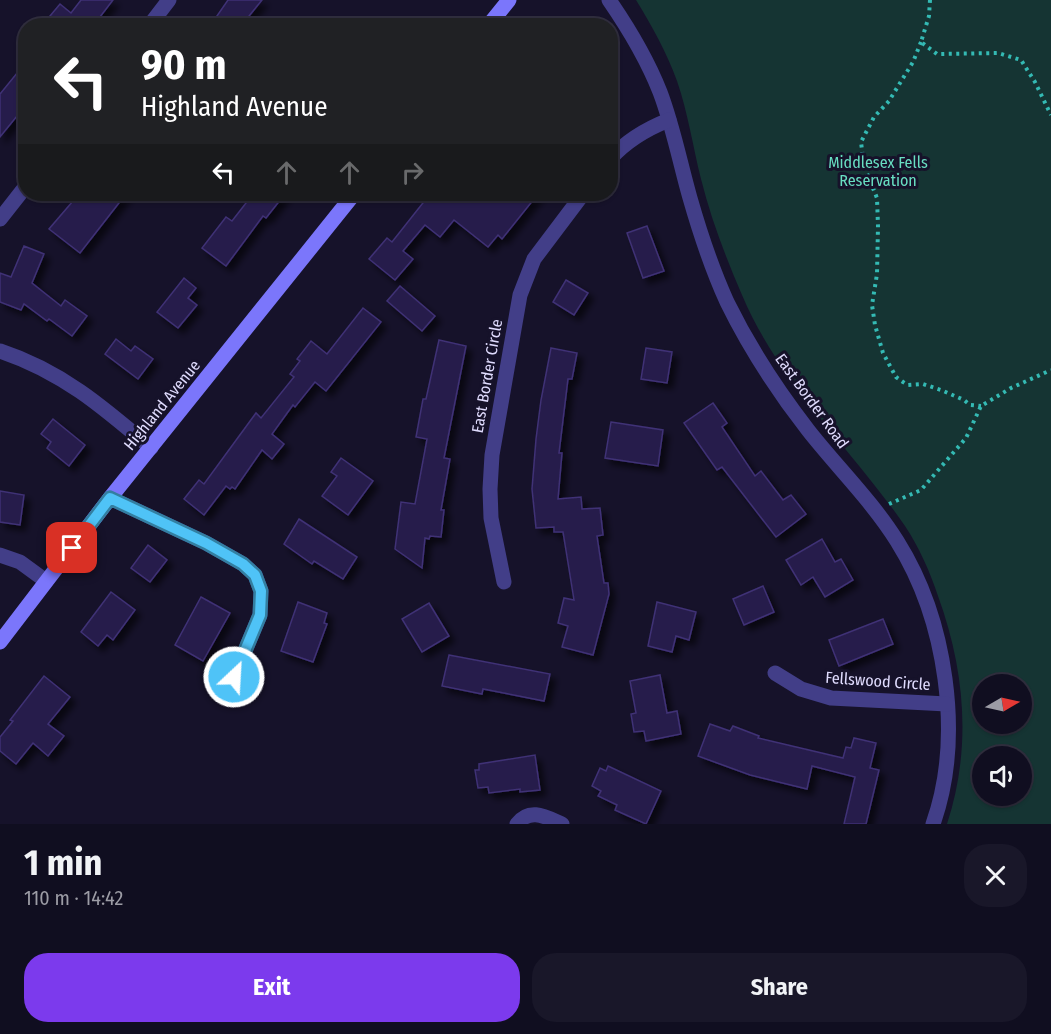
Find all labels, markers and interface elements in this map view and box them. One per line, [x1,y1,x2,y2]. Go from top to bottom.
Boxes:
text: 90 m [141,40,226,90]
icon: left [42,42,120,120]
text: Highland Avenue [141,91,328,123]
park label: Middlesex Fells Reservation [828,153,928,190]
icon: left [207,156,240,189]
icon: ahead [270,156,303,189]
icon: ahead [333,156,366,189]
icon: right [396,156,429,189]
street label: East Border Circle [468,318,506,434]
street label: East Border Road [771,350,853,452]
street label: Highland Avenue [120,356,204,454]
pin [46,522,97,573]
icon: arrive [55,531,88,564]
position arrow [202,645,266,709]
street label: Fellswood Circle [825,668,931,694]
north arrow [972,674,1032,734]
map controls [972,674,1032,806]
button: sound [972,746,1032,806]
text: 1 min [24,841,102,885]
button: close [964,844,1027,907]
text: 110 m · 14:42 [24,886,123,910]
button: Exit [24,953,520,1022]
button: Share [532,953,1027,1022]

